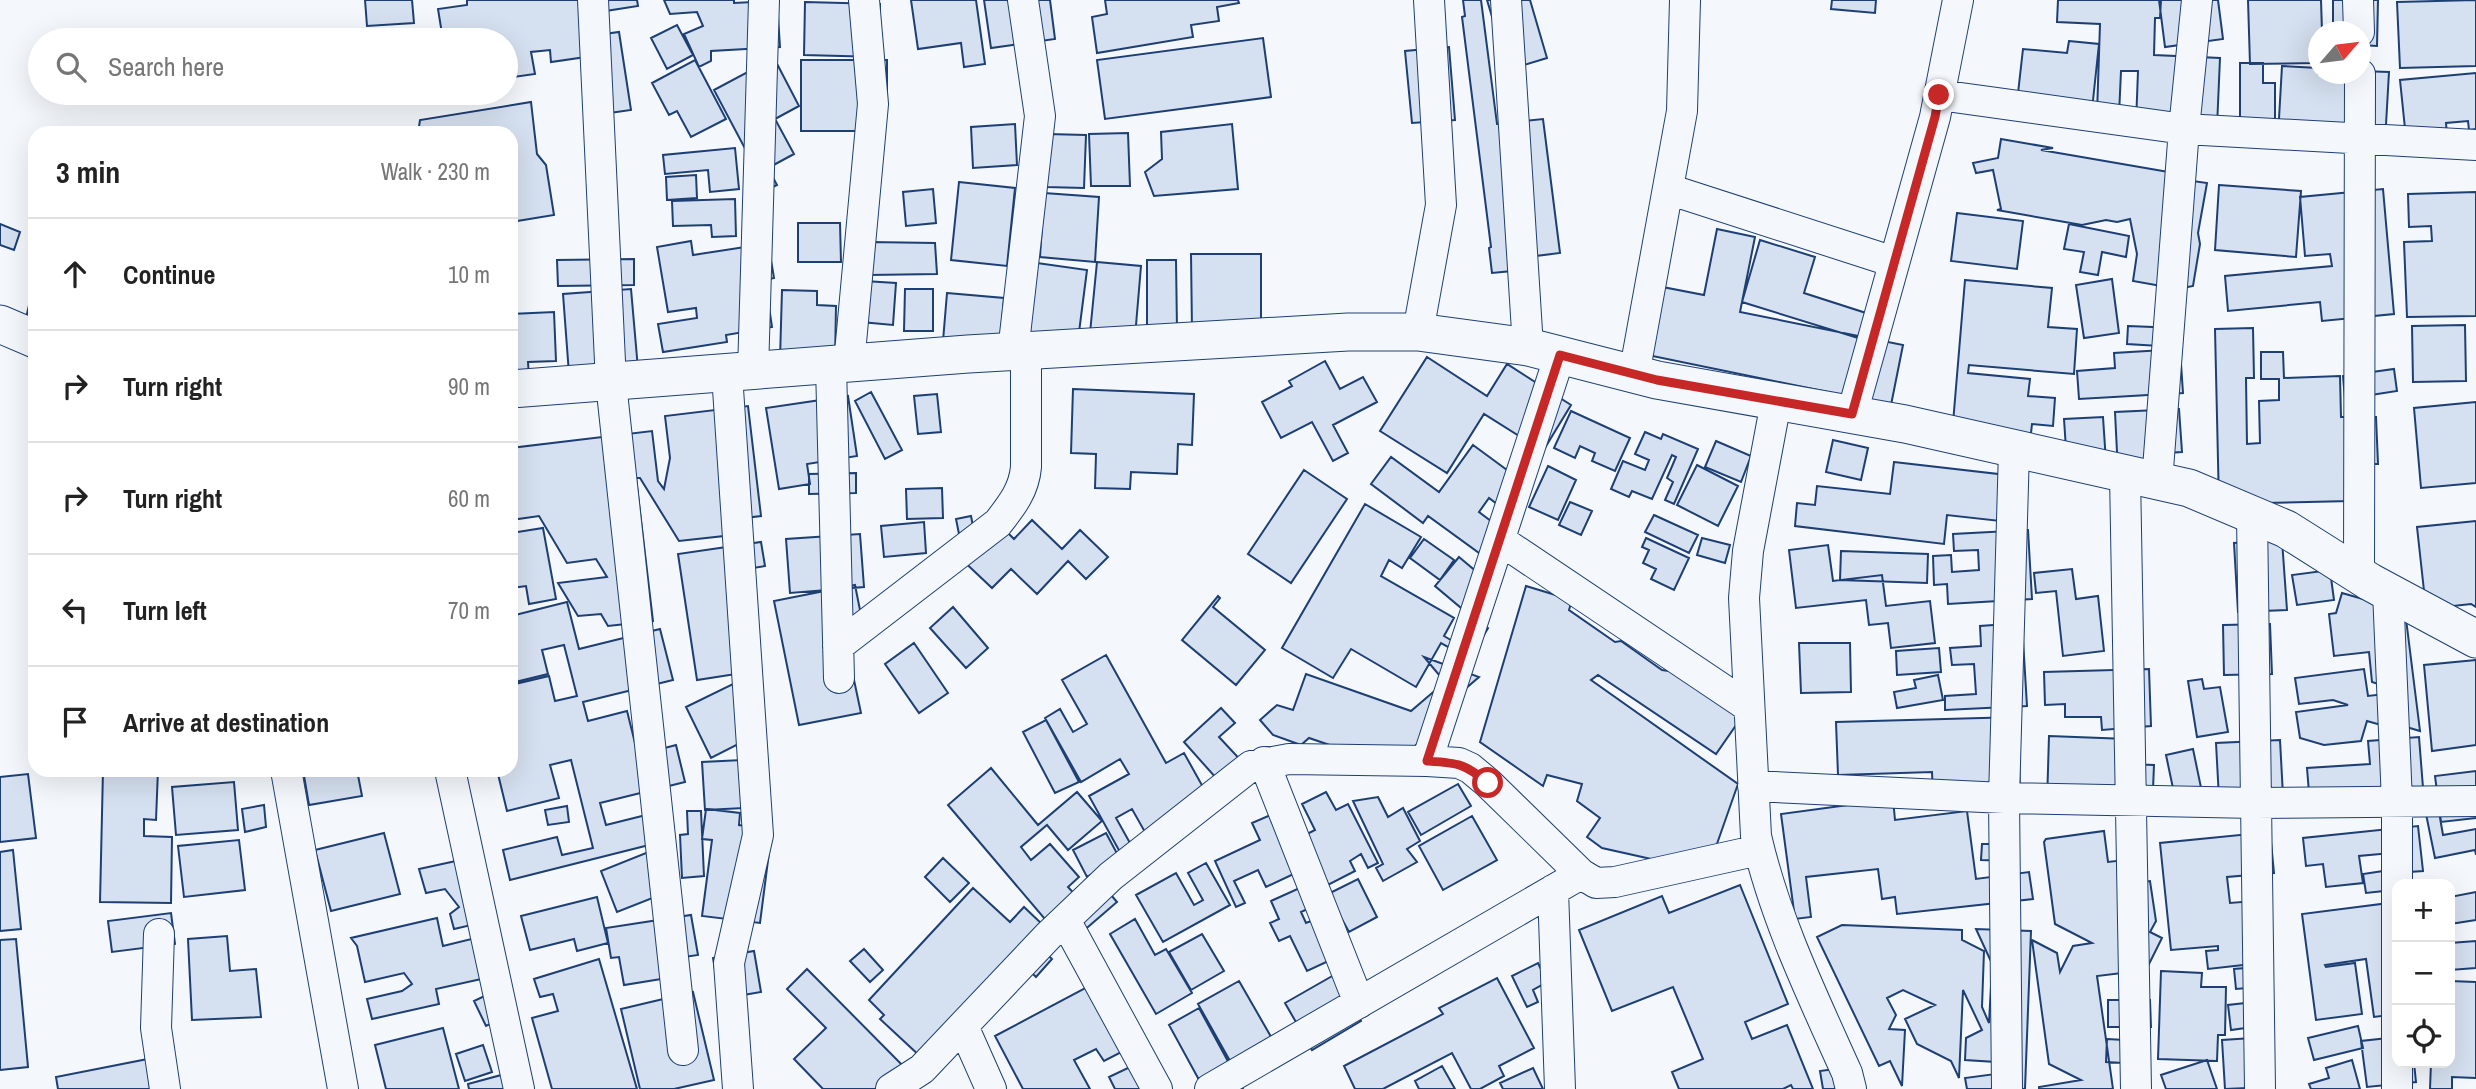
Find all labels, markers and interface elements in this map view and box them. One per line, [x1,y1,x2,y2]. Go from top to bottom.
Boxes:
north arrow [2308,21,2371,84]
search box [28,28,518,105]
icon: search [52,48,90,86]
text: Search here [108,49,224,84]
route end [1923,79,1954,110]
text: 3 min [56,152,120,192]
text: Walk · 230 m [381,156,490,187]
icon: ahead [56,255,94,293]
text: Continue [123,257,215,292]
text: 10 m [448,259,490,290]
icon: right [56,367,94,405]
text: Turn right [123,369,222,404]
text: 90 m [448,371,490,402]
icon: right [56,479,94,517]
text: Turn right [123,481,222,516]
text: 60 m [448,483,490,514]
icon: left [56,591,94,629]
text: Turn left [123,593,207,628]
text: 70 m [448,595,490,626]
icon: arrive [56,703,94,741]
text: Arrive at destination [123,705,329,740]
route start [1472,767,1503,798]
map controls [2392,879,2455,1068]
button: + [2392,879,2455,942]
button: − [2392,942,2455,1005]
button: locate [2392,1005,2455,1068]

